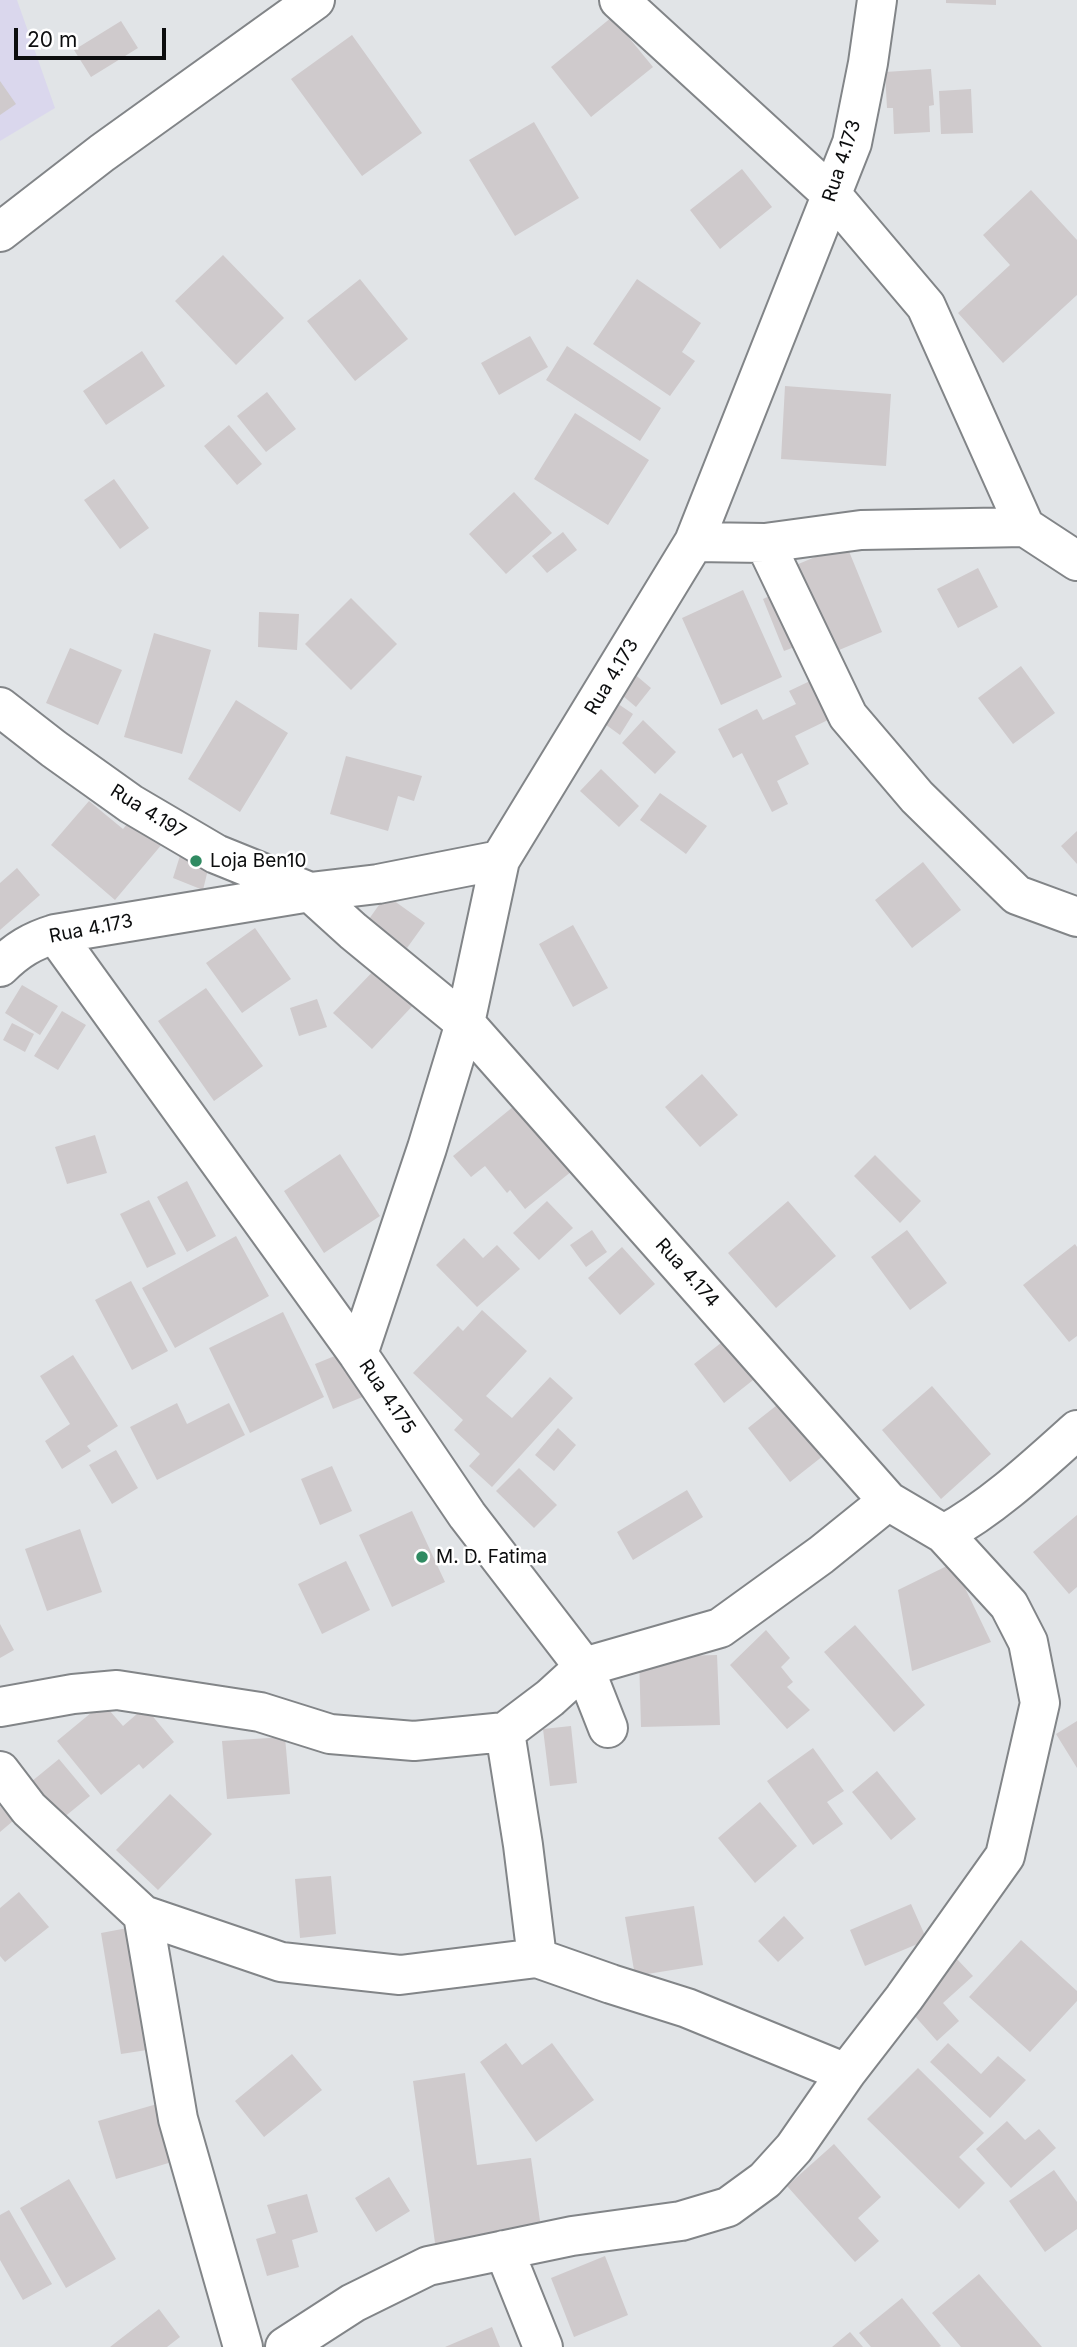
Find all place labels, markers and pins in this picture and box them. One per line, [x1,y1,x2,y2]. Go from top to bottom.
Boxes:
place label: Loja Ben10 [210,850,306,872]
marker: Loja Ben10 [188,853,204,869]
place label: M. D. Fatima [436,1546,547,1568]
marker: M. D. Fatima [414,1549,430,1565]

